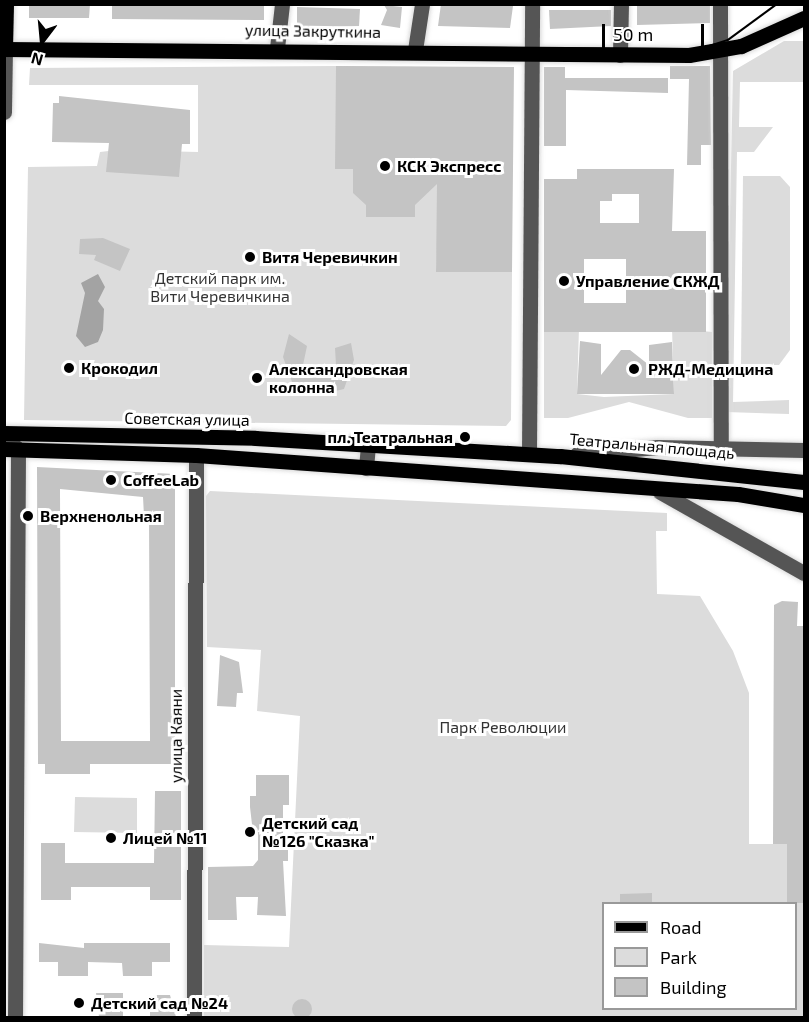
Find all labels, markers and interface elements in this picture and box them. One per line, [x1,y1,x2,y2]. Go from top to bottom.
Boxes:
north arrow [12,12,72,72]
scale bar [605,12,707,50]
street label: улица Закруткина [245,20,381,42]
text: 50 m [613,23,653,45]
text: N [29,49,45,71]
place label: КСК Экспресс [397,156,501,176]
marker: КСК Экспресс [378,159,392,173]
place label: Витя Черевичкин [262,247,398,267]
marker: Витя Черевичкин [243,250,257,264]
park label: Детский парк им. Вити Черевичкина [150,268,290,306]
place label: Управление СКЖД [576,271,720,291]
marker: Управление СКЖД [557,274,571,288]
place label: Крокодил [81,358,158,378]
place label: Александровская колонна [269,359,408,397]
place label: РЖД-Медицина [648,359,773,379]
marker: РЖД-Медицина [625,360,643,378]
marker: Крокодил [62,361,76,375]
marker: Александровская колонна [250,371,264,385]
street label: Советская улица [124,408,250,430]
place label: пл. Театральная [327,427,453,447]
street label: Театральная площадь [569,429,735,463]
marker: пл. Театральная [458,430,472,444]
place label: CoffeeLab [123,470,199,490]
marker: CoffeeLab [104,473,118,487]
place label: Верхненольная [40,506,162,526]
marker: Верхненольная [21,509,35,523]
street label: улица Каяни [166,689,186,783]
park label: Парк Революции [440,717,566,737]
place label: Детский сад №126 "Сказка" [262,813,375,851]
marker: Детский сад №126 "Сказка" [243,825,257,839]
place label: Лицей №11 [123,828,207,848]
marker: Лицей №11 [104,831,118,845]
legend [602,902,797,1010]
text: Road [660,916,701,938]
text: Park [660,946,697,968]
text: Building [660,976,727,998]
place label: Детский сад №24 [91,993,228,1013]
marker: Детский сад №24 [72,996,86,1010]

